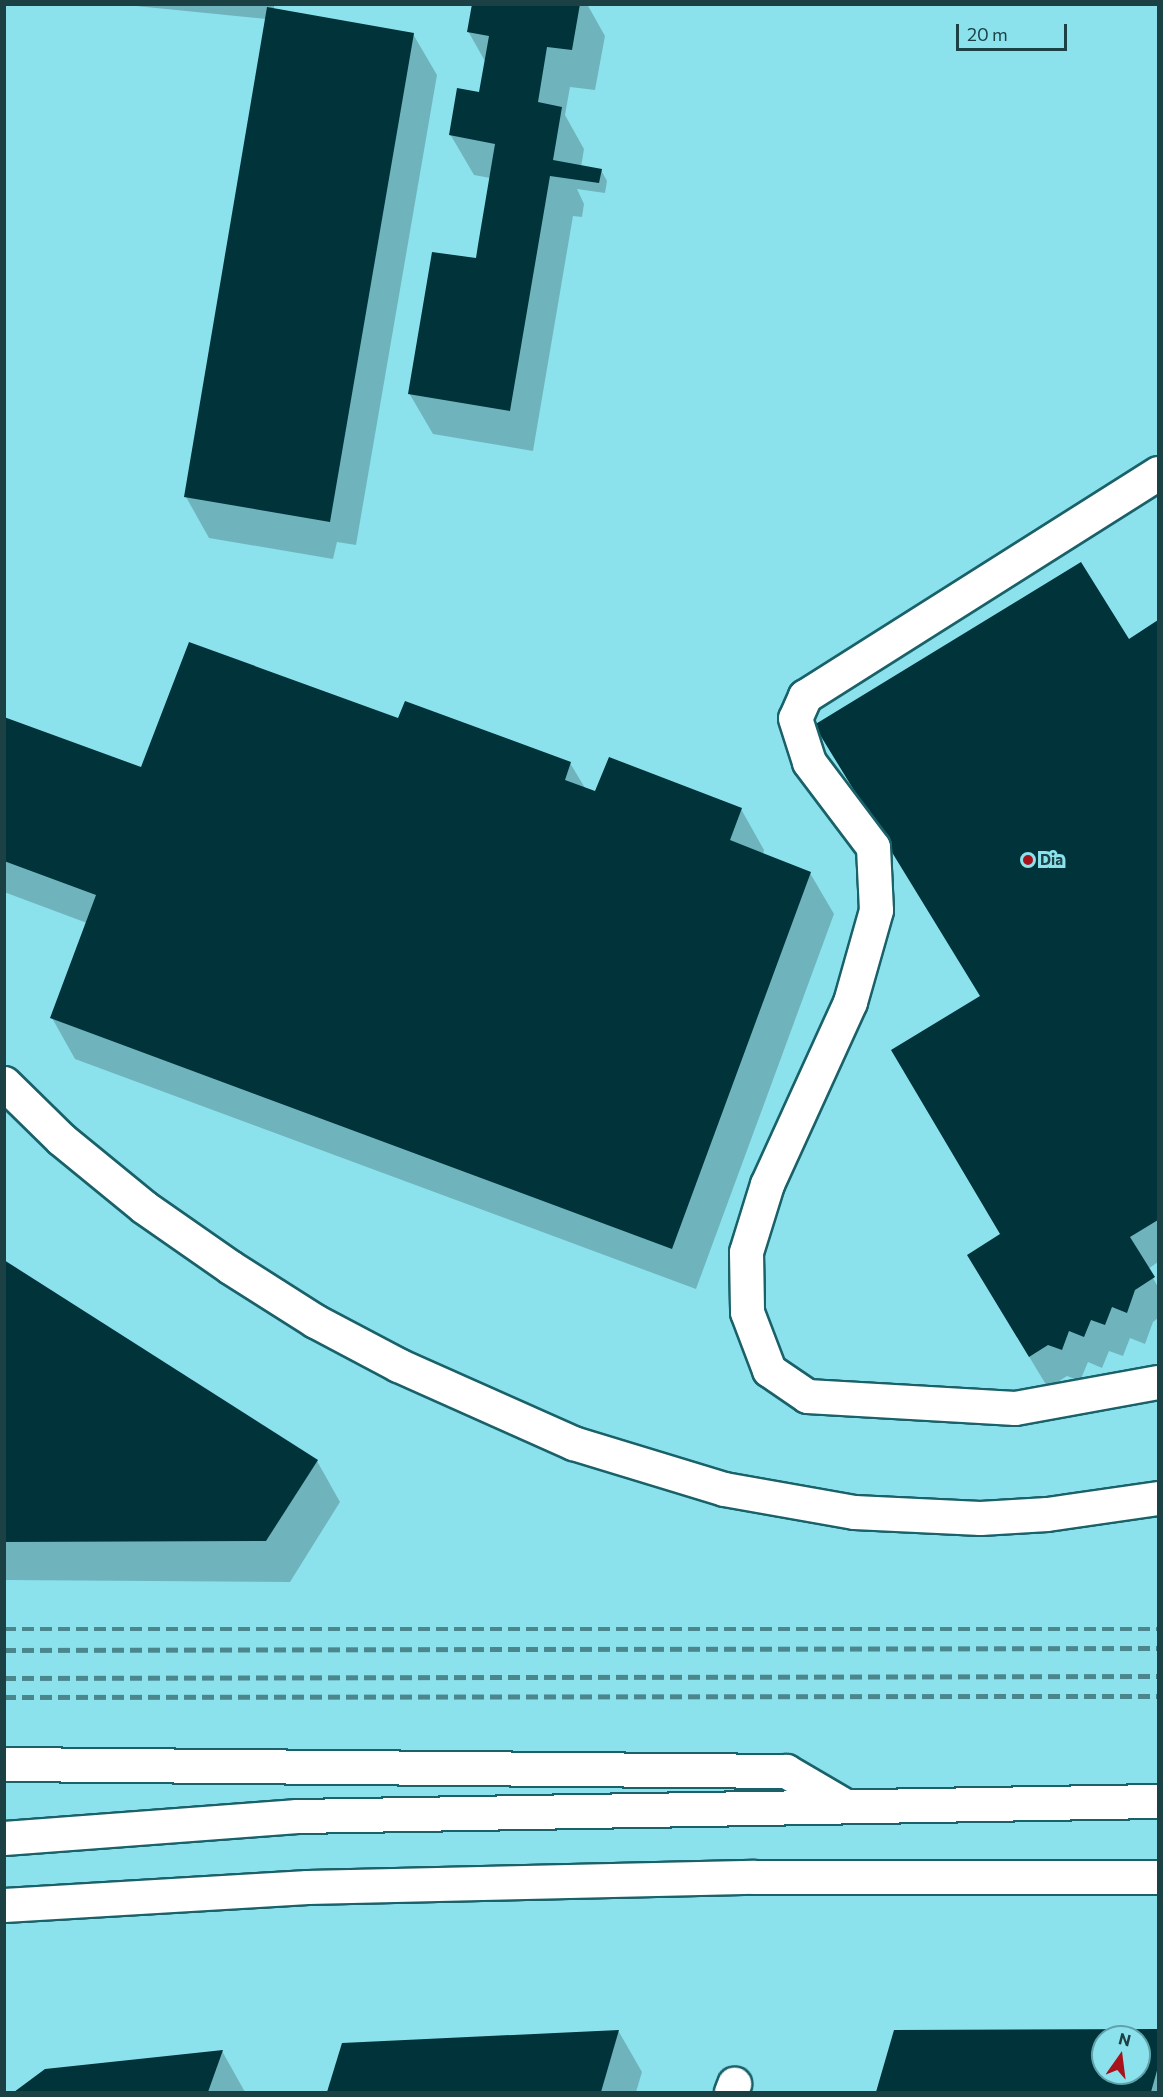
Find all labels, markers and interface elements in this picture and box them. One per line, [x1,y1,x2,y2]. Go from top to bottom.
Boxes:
scale bar [959,12,1070,50]
text: 20 m [967,23,1008,45]
place label: Dia [1040,851,1063,869]
marker: Dia [1021,853,1035,867]
north arrow [1091,2025,1151,2085]
text: N [1117,2028,1133,2050]

